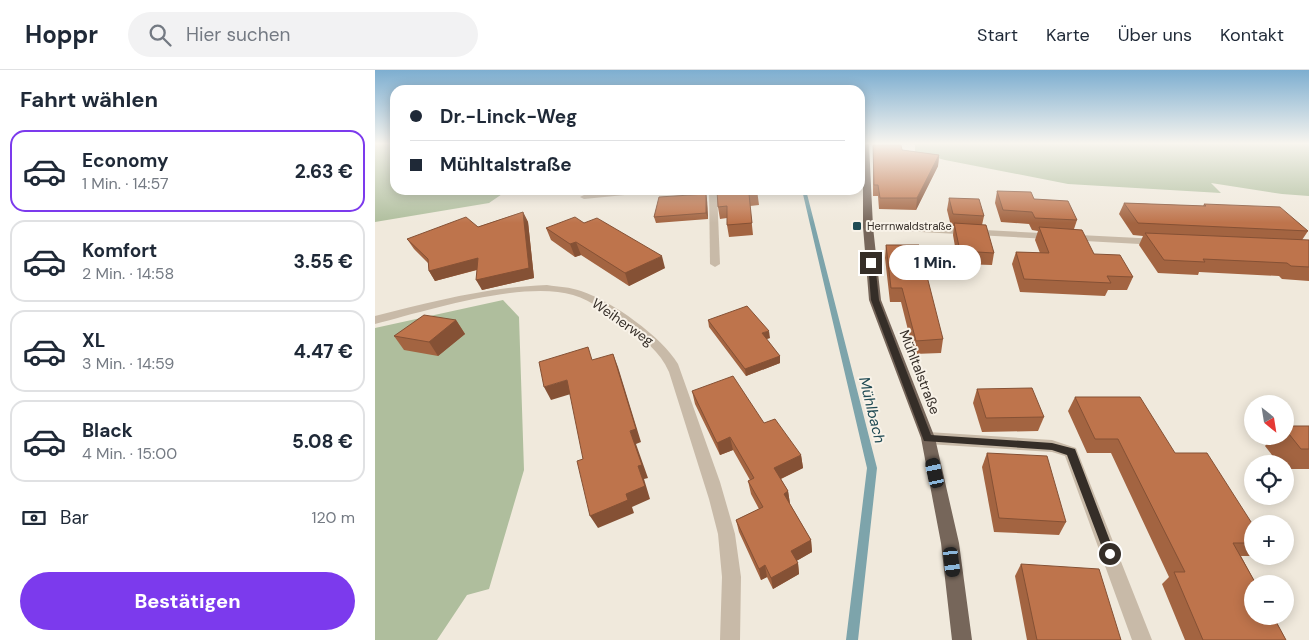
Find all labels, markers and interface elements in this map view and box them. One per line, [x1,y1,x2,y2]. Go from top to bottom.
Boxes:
search box [128,12,478,57]
text: Hoppr [25,19,98,50]
icon: search [146,21,174,49]
text: Hier suchen [186,22,290,47]
text: Start [977,23,1018,47]
text: Karte [1046,23,1090,47]
text: Über uns [1118,23,1192,47]
text: Kontakt [1220,23,1284,47]
text: Fahrt wählen [20,85,158,114]
text: Dr.-Linck-Weg [440,104,577,129]
text: Economy [82,148,169,173]
icon: car [22,149,67,194]
text: Mühltalstraße [440,152,572,177]
text: 2.63 € [295,159,353,184]
text: 1 Min. · 14:57 [82,173,169,194]
place label: Herrnwaldstraße [867,219,952,233]
marker: Herrnwaldstraße [851,220,863,232]
text: Komfort [82,238,157,263]
icon: car [22,239,67,284]
callout: 1 Min. [889,246,981,280]
text: 3.55 € [294,249,353,274]
route end [860,252,882,274]
text: 1 Min. [914,252,956,273]
text: 2 Min. · 14:58 [82,263,174,284]
street label: Weiherweg [589,294,658,350]
street label: Mühltalstraße [896,327,944,417]
text: XL [82,328,105,353]
icon: car [22,329,67,374]
text: 4.47 € [294,339,353,364]
text: 3 Min. · 14:59 [82,353,174,374]
water label: Mühlbach [854,375,890,446]
north arrow [1244,395,1294,445]
map controls [1244,395,1294,625]
text: Black [82,418,133,443]
icon: car [22,419,67,464]
text: 5.08 € [292,429,353,454]
text: 4 Min. · 15:00 [82,443,177,464]
button: locate [1244,455,1294,505]
car [924,457,945,489]
icon: cash [20,504,48,532]
text: Bar [60,505,89,530]
text: 120 m [311,507,355,528]
button: + [1244,515,1294,565]
route start [1099,543,1121,565]
car [942,546,961,578]
button: Bestätigen [20,572,355,630]
button: − [1244,575,1294,625]

